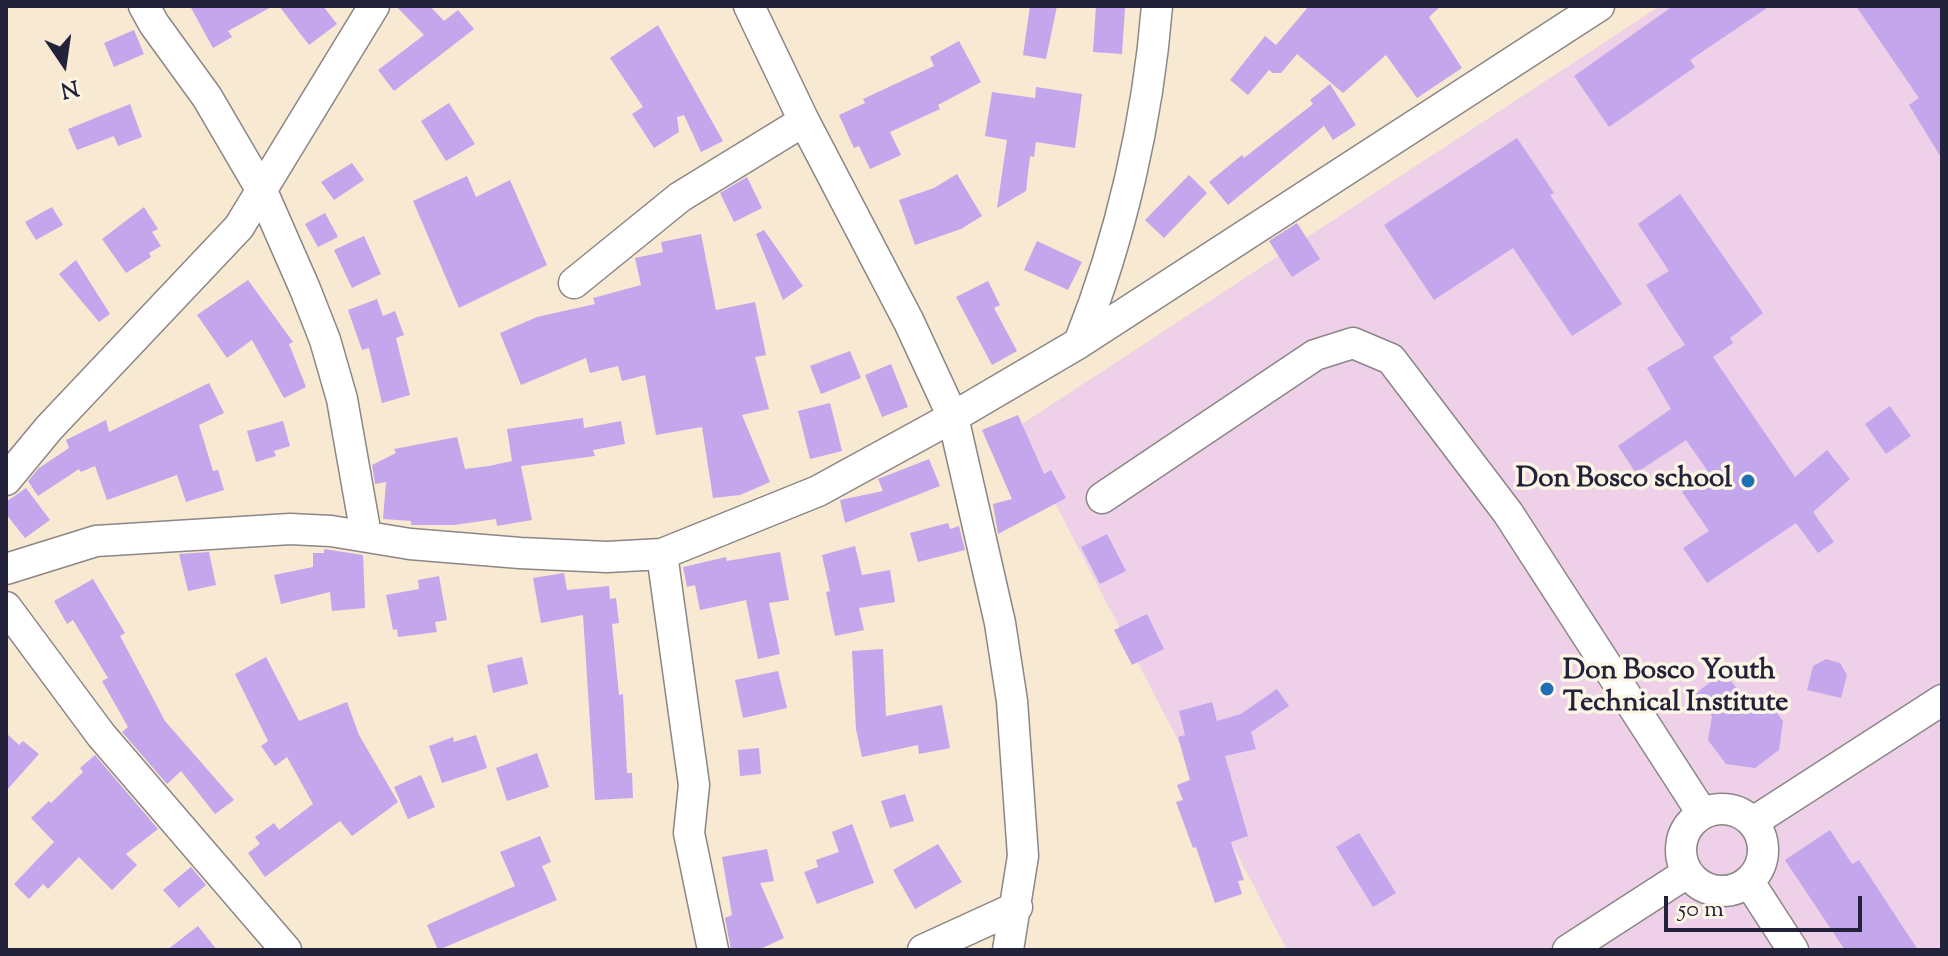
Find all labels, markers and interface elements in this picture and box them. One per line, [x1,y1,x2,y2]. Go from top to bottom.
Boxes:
north arrow [24,24,104,104]
text: N [57,70,82,105]
place label: Don Bosco school [1516,464,1732,498]
marker: Don Bosco school [1739,472,1757,490]
place label: Don Bosco Youth Technical Institute [1563,656,1788,722]
marker: Don Bosco Youth Technical Institute [1538,680,1556,698]
scale bar [1668,880,1866,930]
text: 50 m [1678,893,1724,927]

